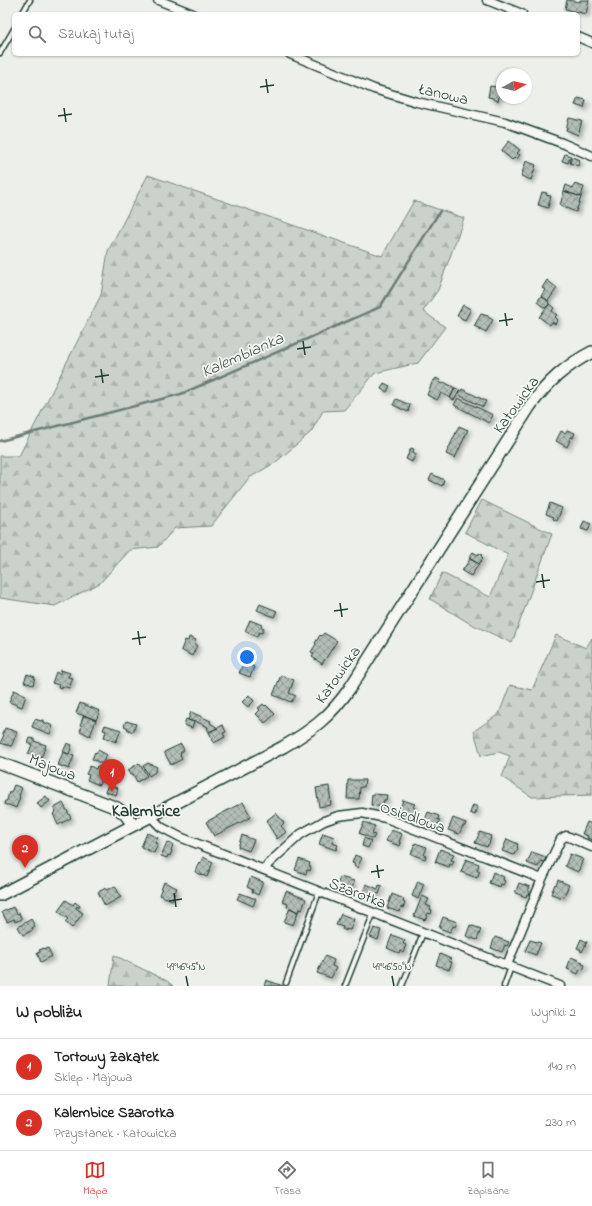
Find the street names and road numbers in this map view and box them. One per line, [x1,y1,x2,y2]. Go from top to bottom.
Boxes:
street label: Łanowa [416,77,471,112]
street label: Katowicka [487,371,546,439]
street label: Katowicka [310,641,367,709]
street label: Majowa [25,748,79,788]
street label: Osiedlowa [376,796,448,840]
street label: Szarotka [325,872,390,916]

